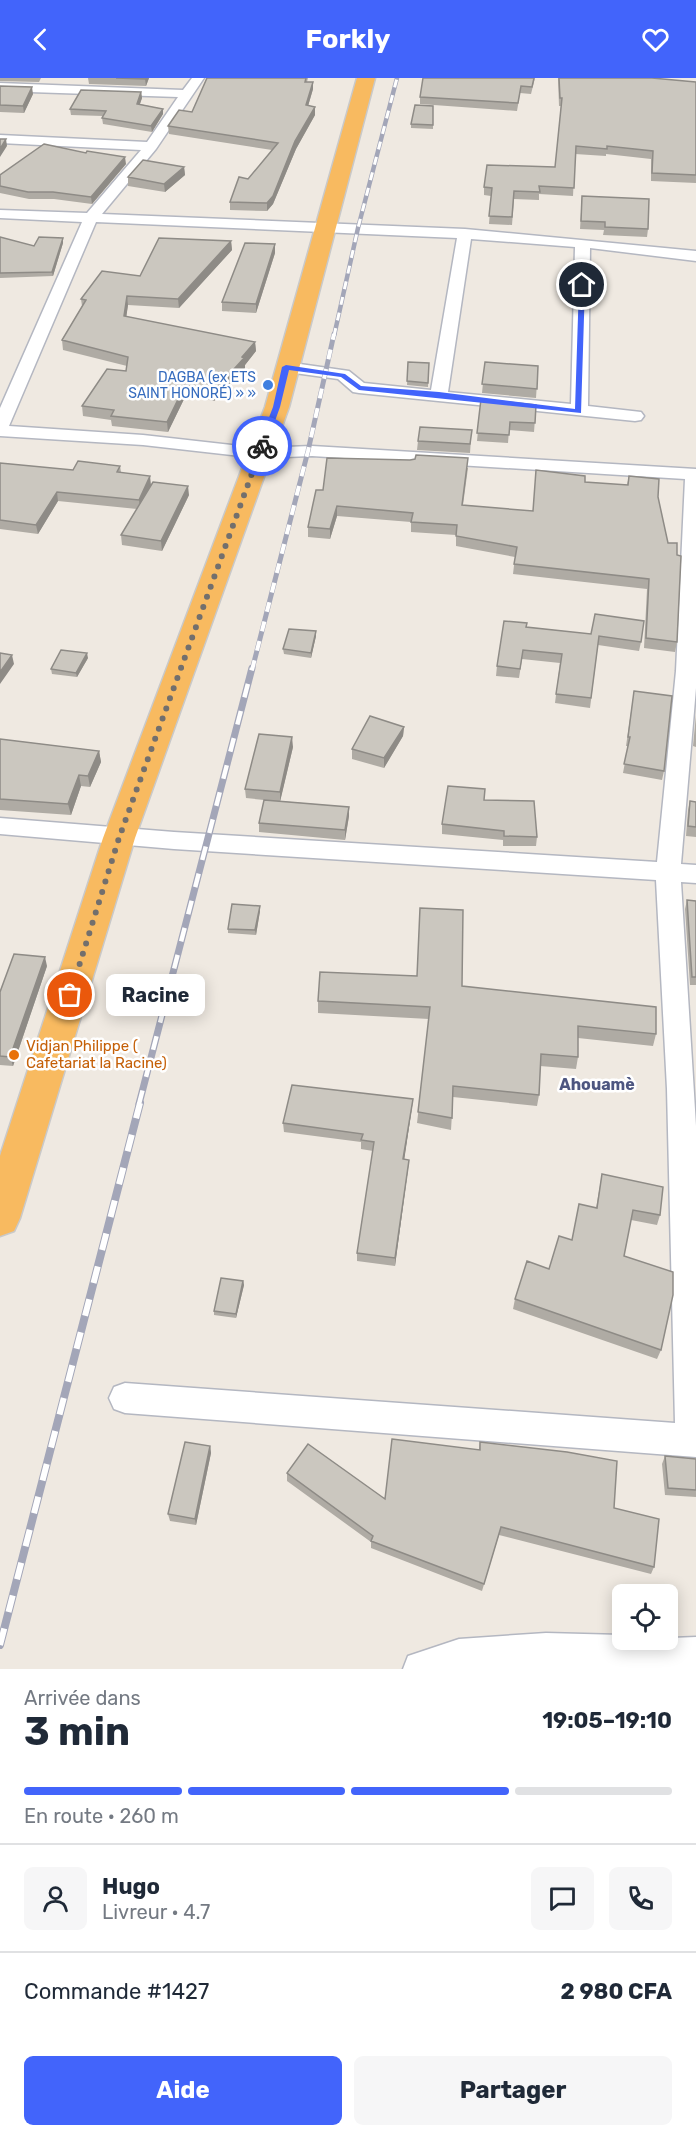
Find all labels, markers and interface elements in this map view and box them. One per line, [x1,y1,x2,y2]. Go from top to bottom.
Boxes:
icon: back [24,23,57,56]
text: Forkly [306,23,390,55]
icon: heart [639,23,672,56]
pin [556,259,607,310]
icon: home [565,268,598,301]
place label: DAGBA (ex ETS SAINT HONORÉ) » » [128,369,256,402]
marker: DAGBA (ex ETS SAINT HONORÉ) » » [261,378,275,392]
courier [232,416,292,476]
icon: bike [246,430,279,463]
pin [44,969,95,1020]
callout: Racine [106,974,205,1016]
icon: bag [53,978,86,1011]
text: Racine [122,983,189,1007]
place label: Vidjan Philippe ( Cafetariat la Racine) [26,1037,167,1072]
marker: Vidjan Philippe ( Cafetariat la Racine) [7,1048,21,1062]
district label: Ahouamè [559,1075,635,1094]
map controls [612,1584,678,1650]
button: locate [612,1584,678,1650]
text: Arrivée dans [24,1686,141,1710]
text: 19:05–19:10 [542,1707,672,1734]
text: 3 min [24,1709,130,1755]
text: En route · 260 m [24,1804,179,1828]
button: person [24,1867,87,1930]
button: chat [531,1867,594,1930]
button: phone [609,1867,672,1930]
text: Hugo [102,1873,160,1900]
text: Livreur · 4.7 [102,1900,210,1924]
text: Commande #1427 [24,1978,209,2005]
text: 2 980 CFA [560,1978,672,2005]
button: Aide [24,2056,342,2125]
button: Partager [354,2056,672,2125]

